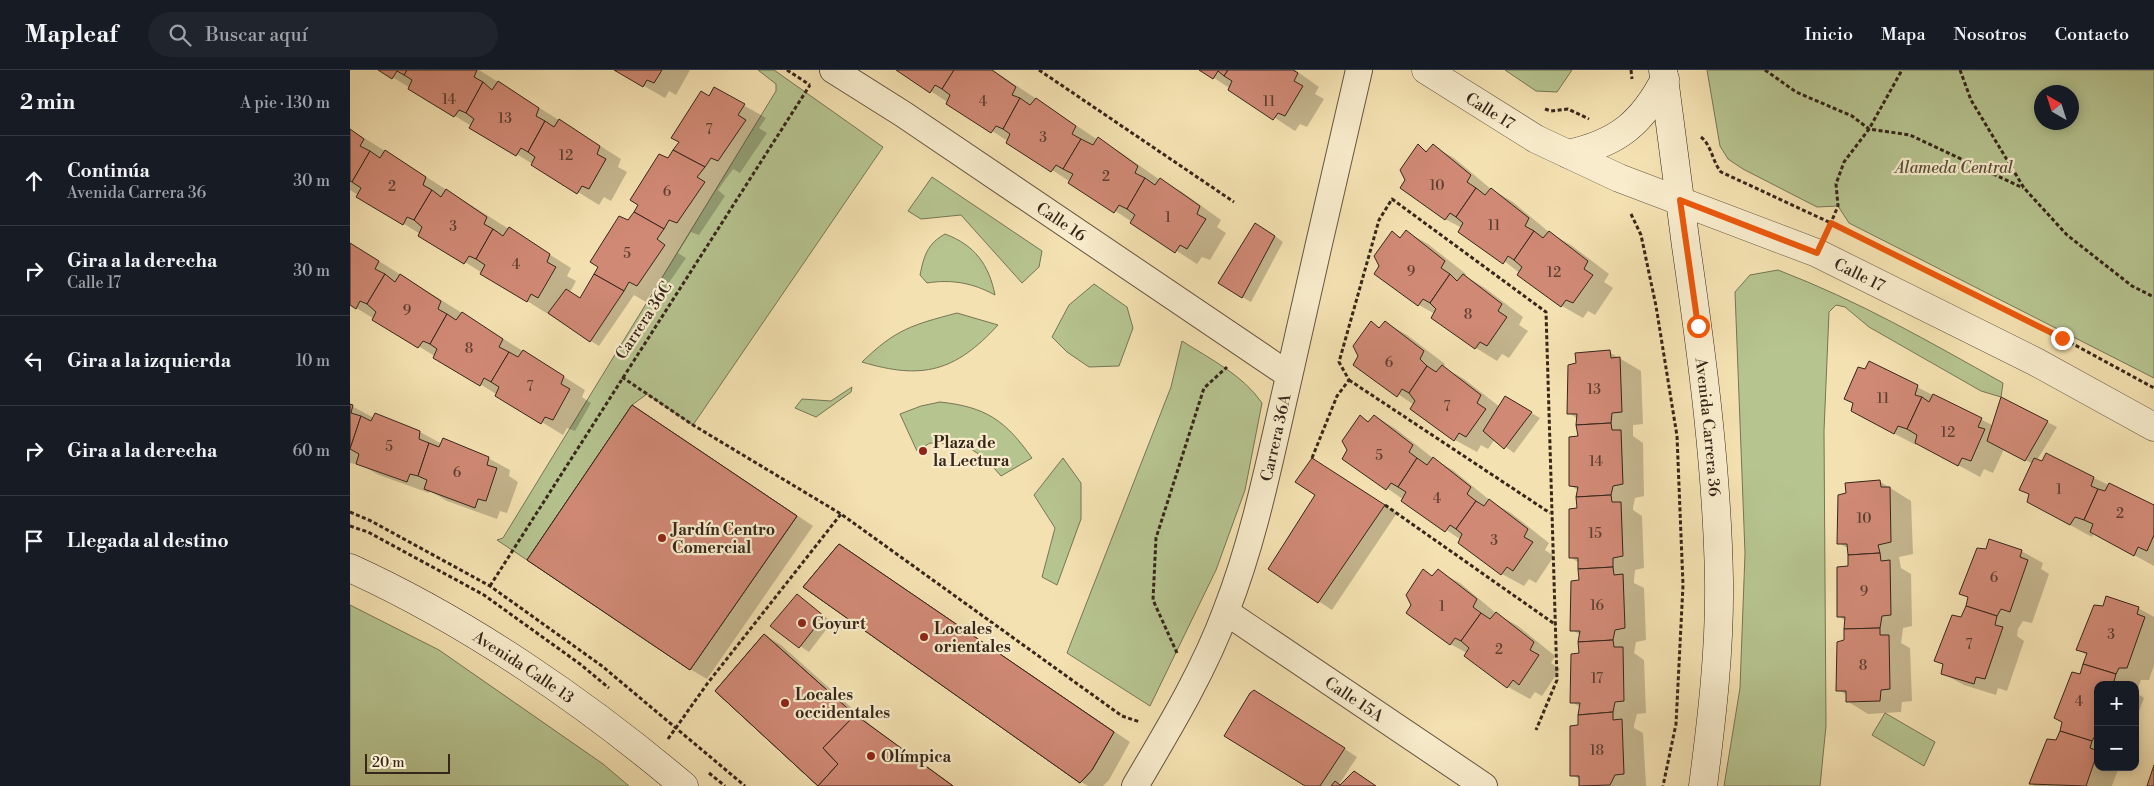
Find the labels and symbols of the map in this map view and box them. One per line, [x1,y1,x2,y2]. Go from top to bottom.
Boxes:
north arrow [2034,85,2079,130]
street label: Calle 17 [1462,88,1518,134]
house number: 14 [442,91,456,109]
house number: 4 [979,93,987,111]
house number: 11 [1263,93,1275,111]
house number: 13 [498,110,512,128]
house number: 7 [705,121,713,139]
house number: 3 [1039,129,1047,147]
house number: 12 [559,147,573,165]
park label: Alameda Central [1893,158,2014,178]
house number: 2 [1102,168,1110,186]
house number: 10 [1430,177,1444,195]
house number: 2 [388,178,396,196]
house number: 6 [663,183,672,201]
street label: Calle 16 [1032,198,1090,246]
house number: 1 [1165,209,1171,227]
house number: 11 [1488,217,1500,235]
house number: 3 [449,218,457,236]
house number: 5 [623,245,631,263]
street label: Calle 17 [1831,254,1888,296]
house number: 4 [512,256,520,274]
house number: 9 [1407,263,1415,281]
house number: 12 [1547,264,1561,282]
street label: Carrera 36C [611,278,676,363]
house number: 9 [403,302,411,320]
house number: 8 [1464,306,1472,324]
route start [1687,315,1710,338]
route end [2051,327,2074,350]
house number: 8 [465,340,473,358]
house number: 6 [1385,354,1394,372]
street label: Avenida Carrera 36 [1690,356,1724,498]
house number: 7 [526,378,534,396]
house number: 13 [1587,381,1601,399]
house number: 11 [1877,390,1889,408]
street label: Carrera 36A [1256,391,1296,483]
house number: 7 [1443,398,1451,416]
house number: 12 [1941,424,1955,442]
place label: Plaza de la Lectura [933,433,1010,471]
house number: 5 [385,438,393,456]
marker: Plaza de la Lectura [917,445,929,457]
house number: 5 [1375,447,1383,465]
house number: 14 [1589,453,1603,471]
house number: 6 [453,464,462,482]
house number: 1 [2056,481,2062,499]
house number: 4 [1433,490,1441,508]
house number: 2 [2116,505,2124,523]
house number: 10 [1857,510,1871,528]
place label: Jardín Centro Comercial [670,520,775,558]
house number: 15 [1588,525,1602,543]
marker: Jardín Centro Comercial [656,532,668,544]
house number: 3 [1490,532,1498,550]
house number: 6 [1990,569,1999,587]
house number: 9 [1860,583,1868,601]
house number: 16 [1590,597,1605,615]
house number: 1 [1439,598,1445,616]
place label: Goyurt [812,614,866,634]
marker: Goyurt [796,617,808,629]
place label: Locales orientales [934,619,1011,657]
street label: Avenida Calle 13 [468,626,578,708]
house number: 3 [2107,626,2115,644]
marker: Locales orientales [918,631,930,643]
house number: 7 [1965,636,1973,654]
house number: 2 [1495,641,1503,659]
house number: 8 [1859,657,1867,675]
house number: 17 [1591,670,1603,688]
street label: Calle 15A [1321,673,1388,727]
place label: Locales occidentales [795,685,890,723]
house number: 4 [2075,693,2083,711]
marker: Locales occidentales [779,697,791,709]
house number: 18 [1590,742,1604,760]
place label: Olímpica [881,747,951,767]
marker: Olímpica [865,750,877,762]
scale bar [365,751,450,774]

